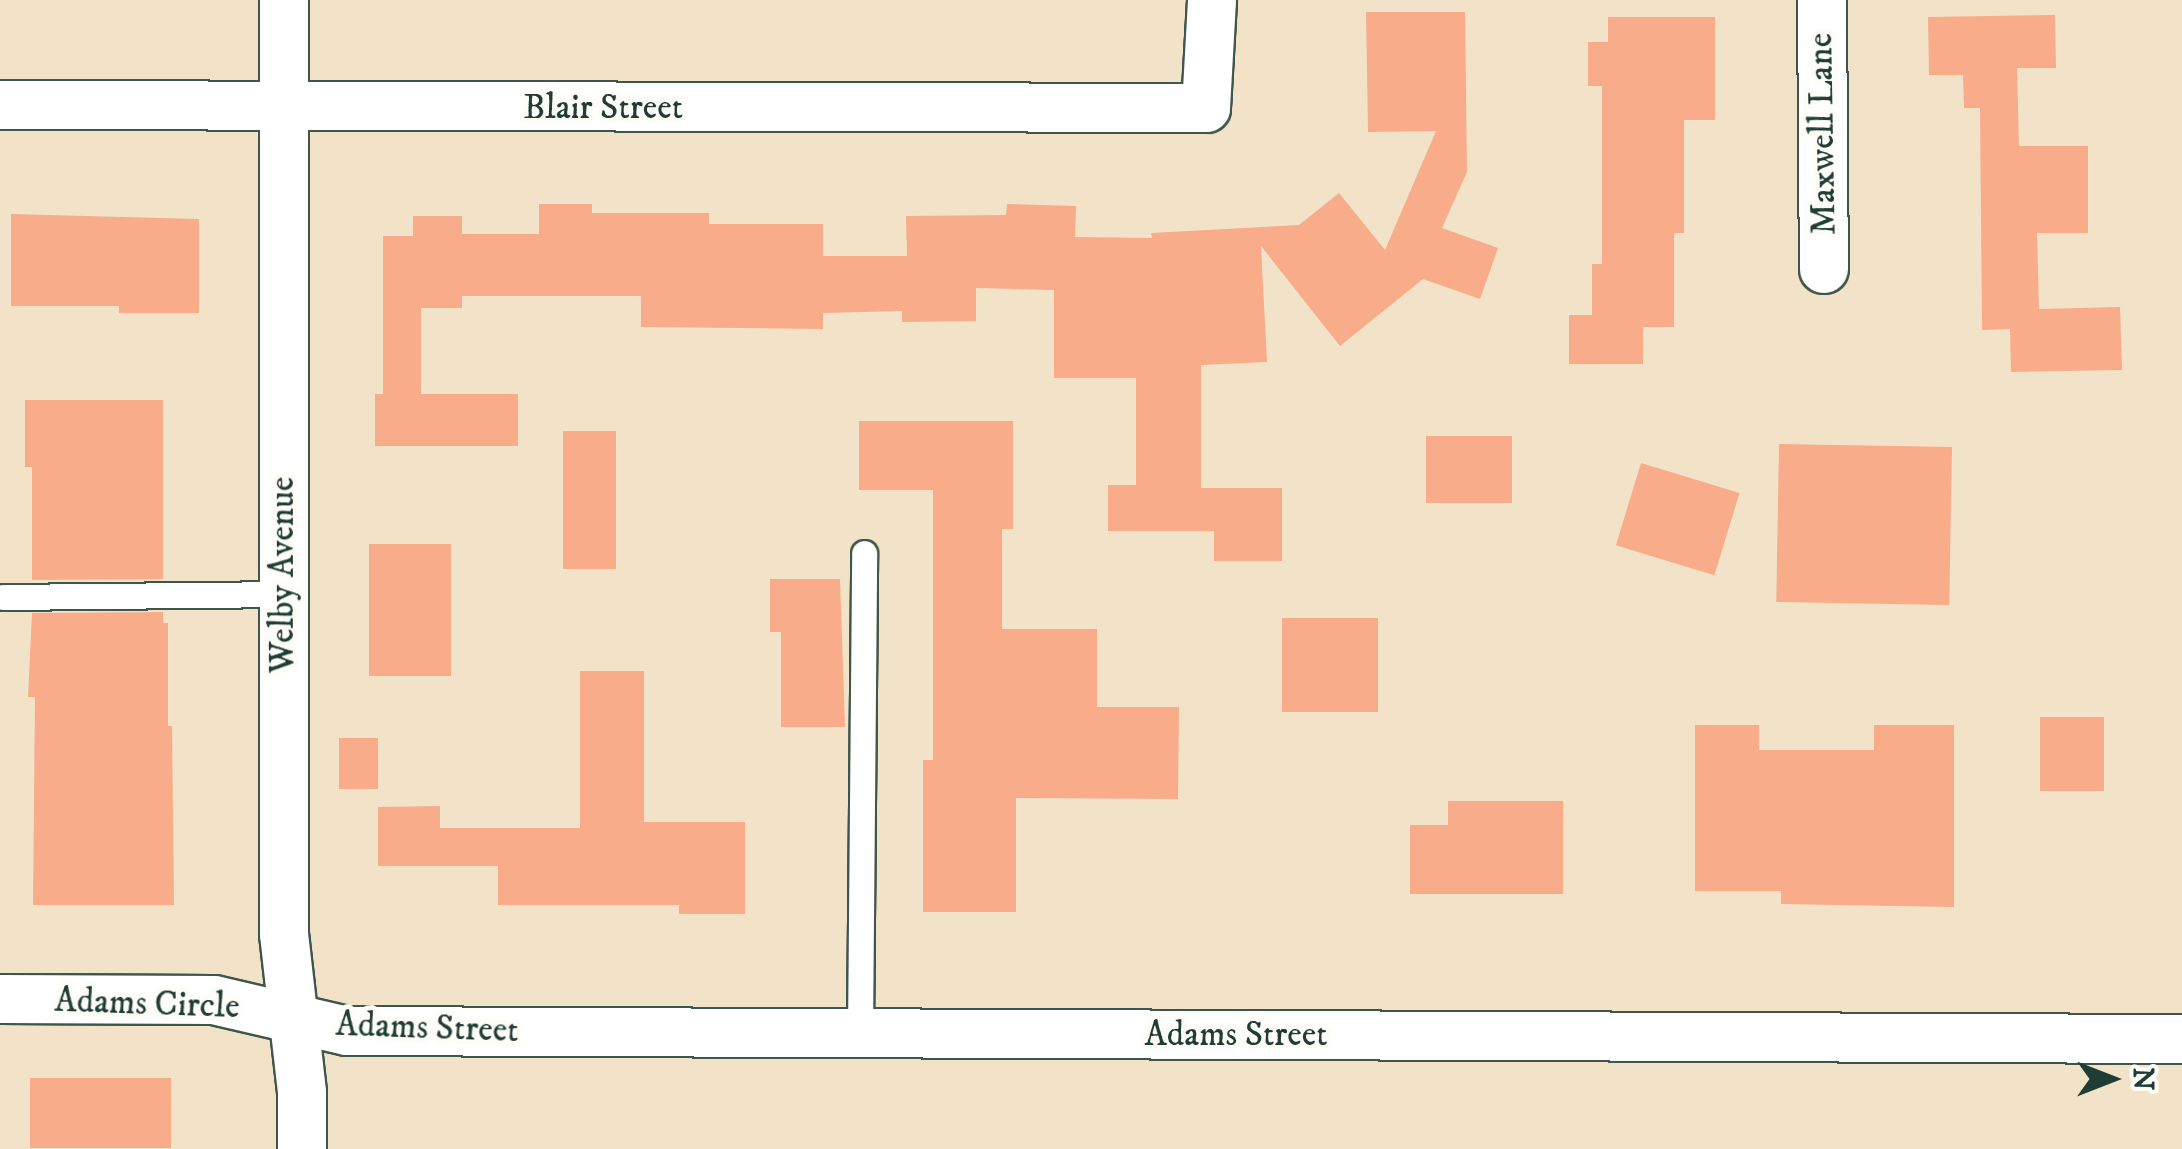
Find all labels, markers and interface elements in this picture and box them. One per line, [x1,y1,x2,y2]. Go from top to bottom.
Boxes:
street label: Maxwell Lane [1800,33,1846,235]
street label: Blair Street [523,87,683,129]
street label: Welby Avenue [262,477,304,673]
street label: Adams Circle [54,980,240,1028]
street label: Adams Street [335,1004,519,1052]
street label: Adams Street [1145,1014,1327,1056]
north arrow [2062,1029,2162,1129]
text: N [2125,1068,2160,1090]

